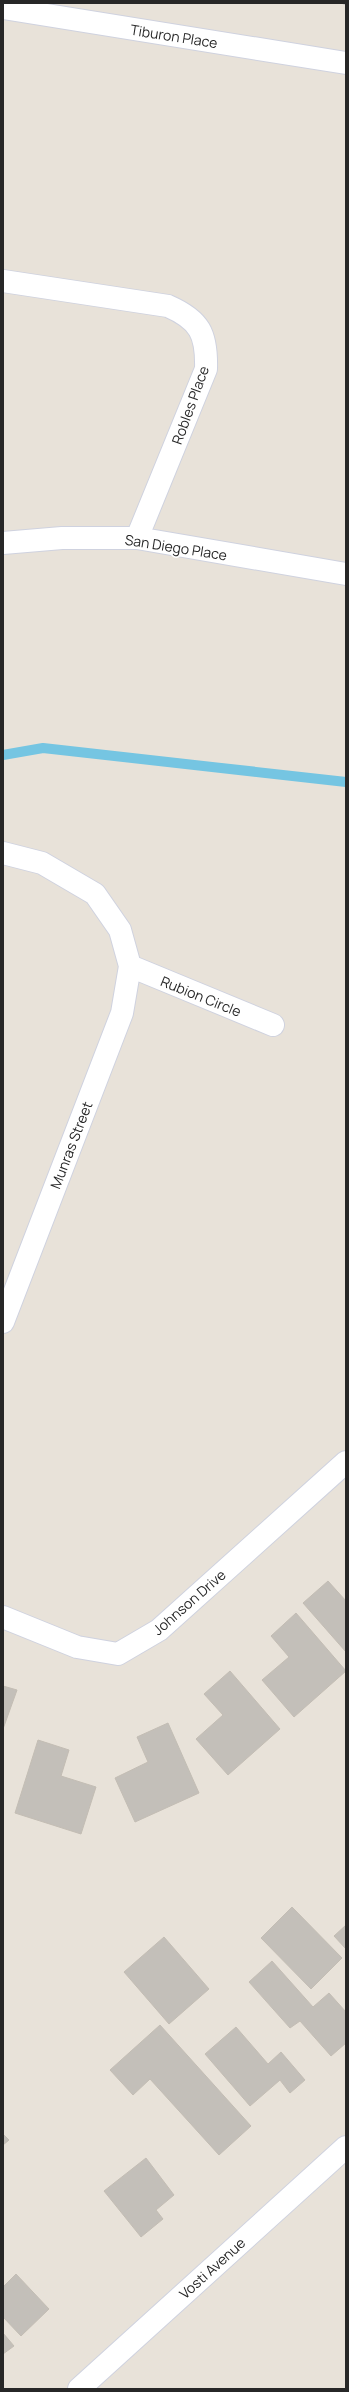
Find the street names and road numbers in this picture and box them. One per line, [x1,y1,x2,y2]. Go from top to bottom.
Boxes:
street label: Tiburon Place [129,20,219,52]
street label: Robles Place [167,363,213,447]
street label: San Diego Place [124,530,228,564]
street label: Rubion Circle [158,971,244,1021]
street label: Munras Street [46,1098,97,1191]
street label: Johnson Drive [148,1565,230,1639]
street label: Vosti Avenue [175,2233,249,2303]

